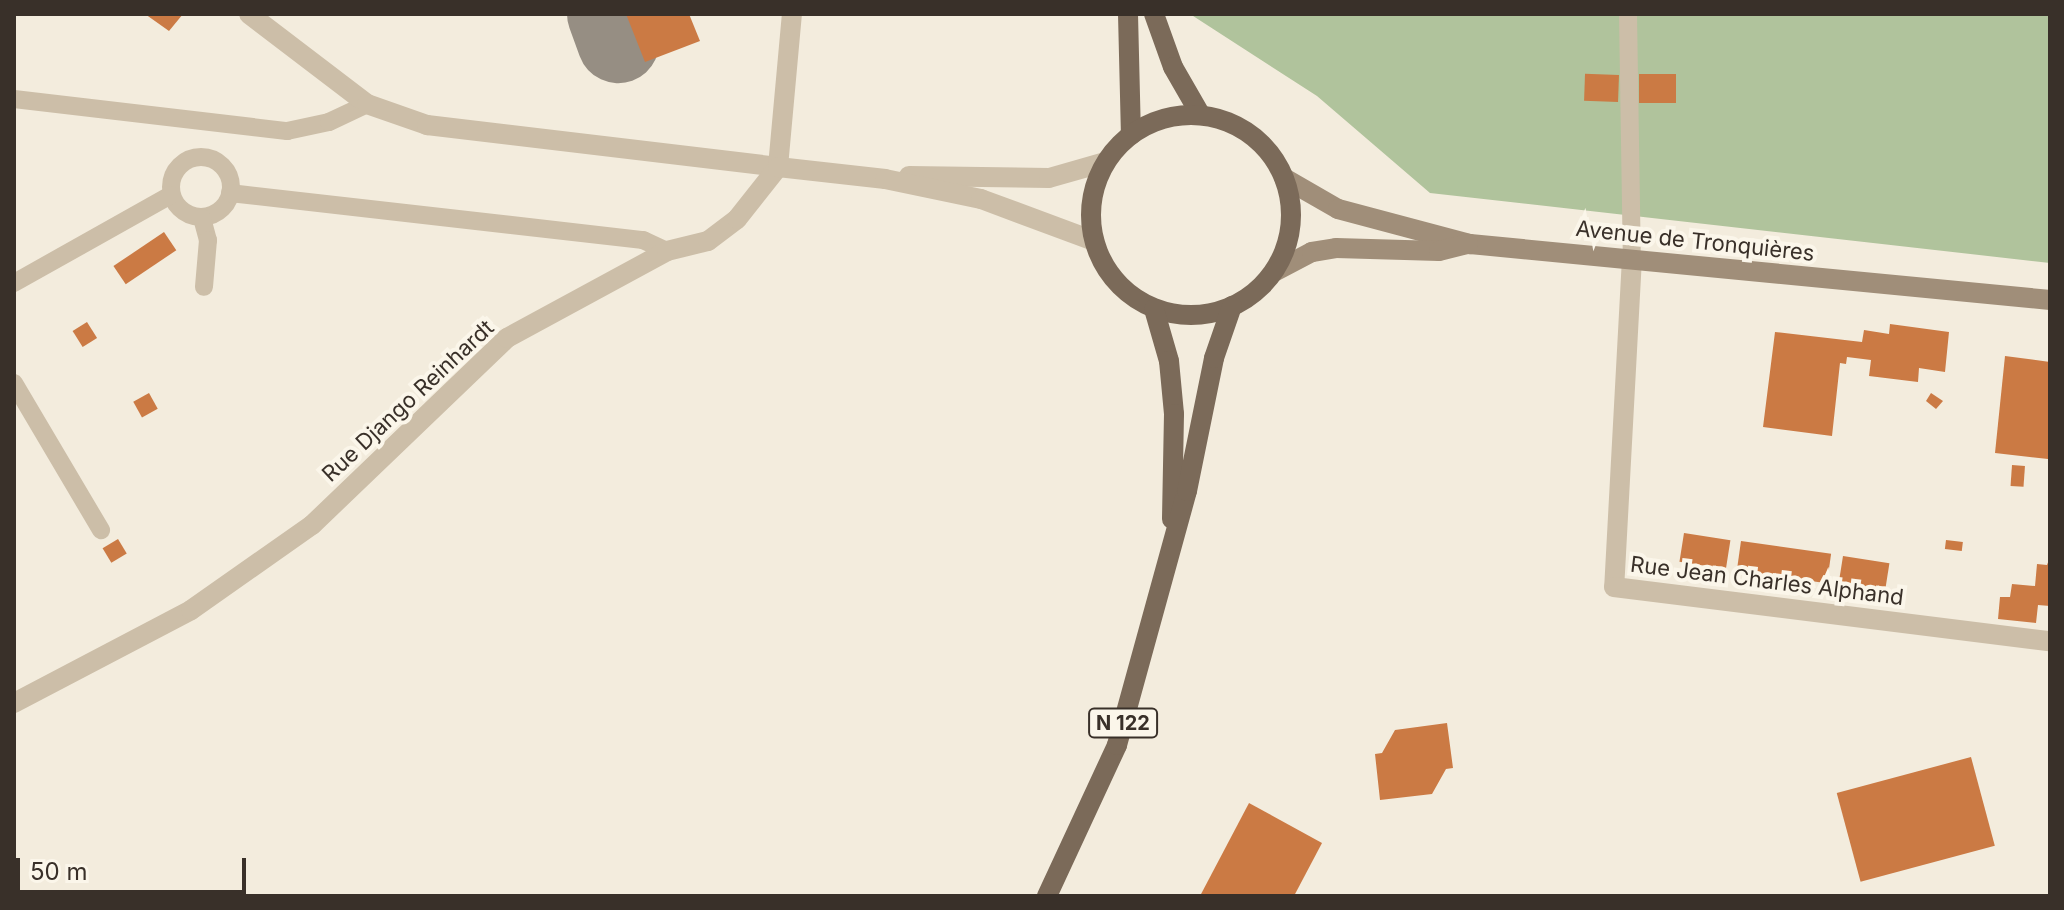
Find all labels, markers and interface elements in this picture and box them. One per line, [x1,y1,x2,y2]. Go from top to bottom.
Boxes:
street label: Avenue de Tronquières [1574,215,1816,267]
street label: Rue Django Reinhardt [317,315,499,487]
street label: Rue Jean Charles Alphand [1629,551,1905,611]
road number: N 122 [1087,707,1159,739]
scale bar [20,842,250,892]
text: 50 m [30,857,88,886]

